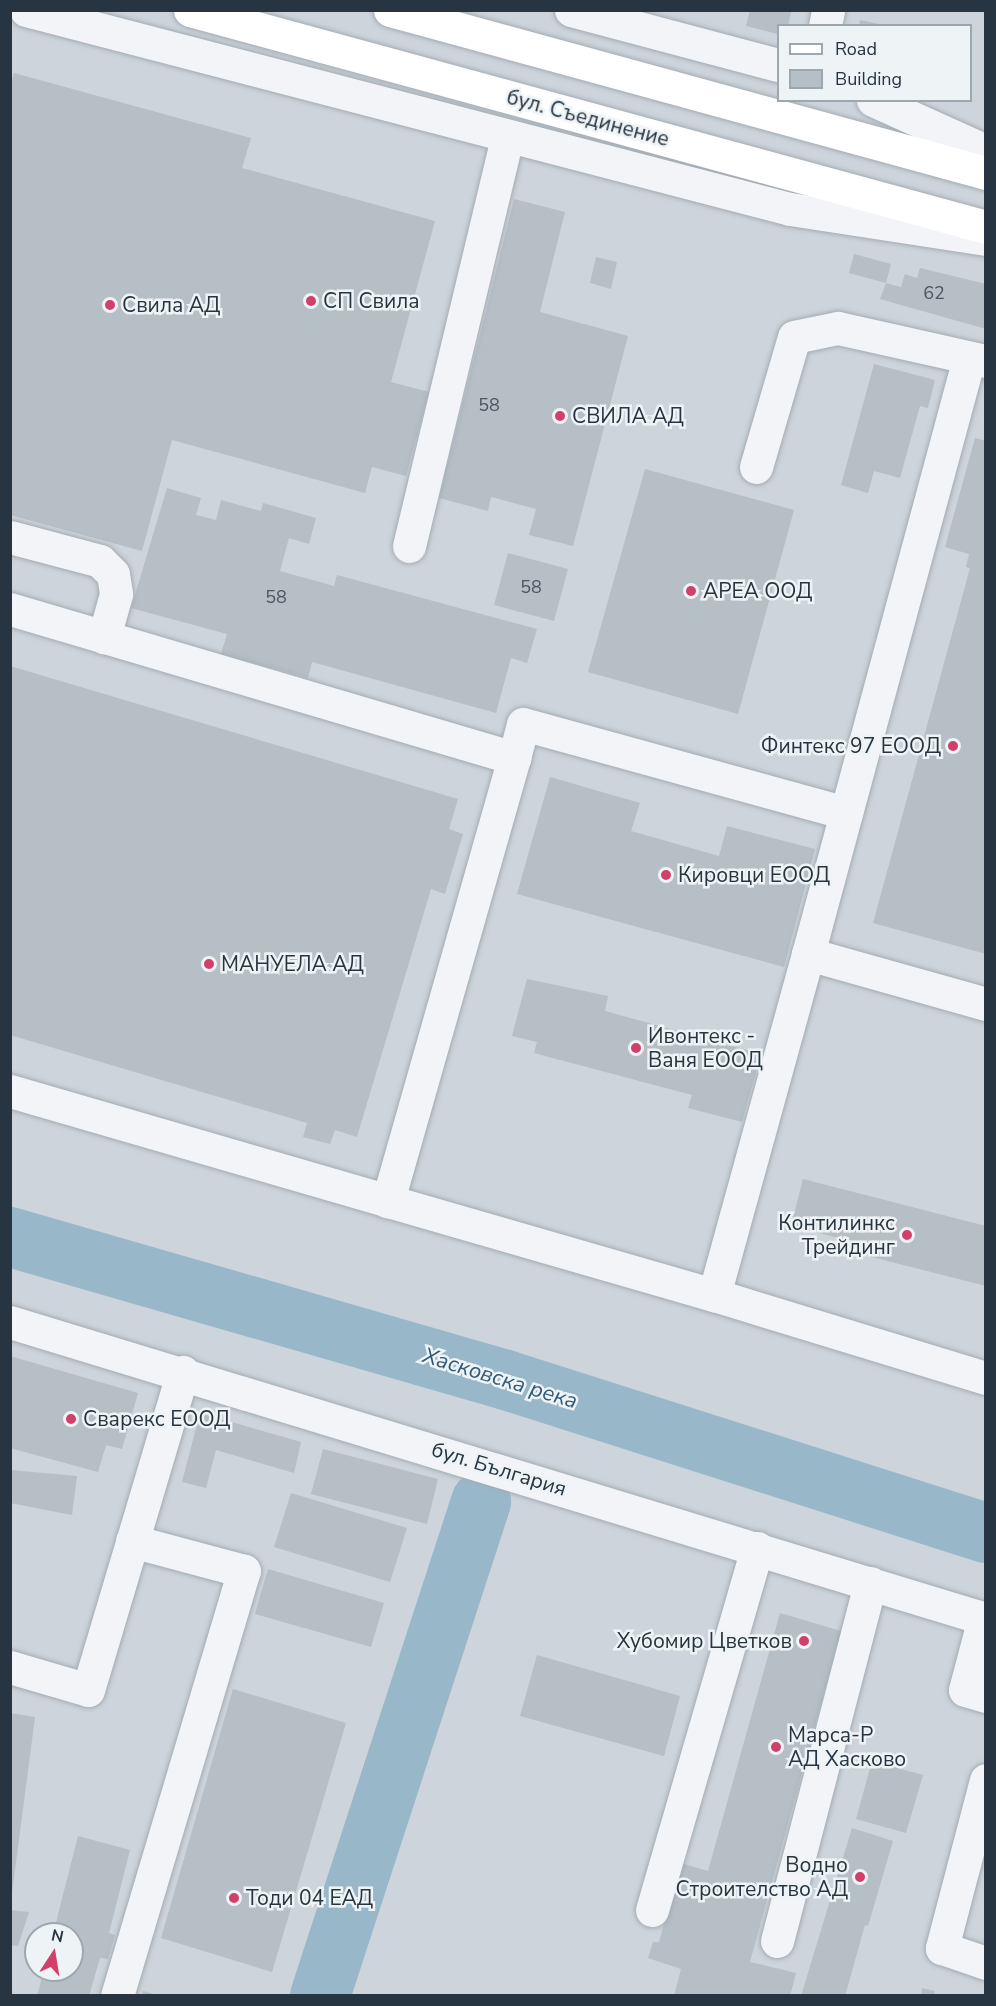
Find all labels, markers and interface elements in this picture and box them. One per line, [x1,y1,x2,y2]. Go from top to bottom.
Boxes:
legend [777,24,972,102]
text: Road [835,37,877,61]
text: Building [835,67,902,91]
street label: бул. Съединение [504,84,672,152]
house number: 62 [923,282,945,304]
place label: СП Свила [323,288,420,314]
place label: Свила АД [122,292,220,318]
marker: СП Свила [304,294,318,308]
marker: Свила АД [103,298,117,312]
house number: 58 [478,394,500,416]
place label: СВИЛА АД [572,403,684,429]
marker: СВИЛА АД [553,409,567,423]
house number: 58 [520,576,542,598]
place label: АРЕА ООД [703,578,812,604]
marker: АРЕА ООД [684,584,698,598]
house number: 58 [265,586,287,608]
place label: Финтекс 97 ЕООД [761,733,941,759]
marker: Финтекс 97 ЕООД [946,739,960,753]
place label: Кировци ЕООД [678,862,830,888]
marker: Кировци ЕООД [659,868,673,882]
place label: МАНУЕЛА АД [221,951,364,977]
marker: МАНУЕЛА АД [202,957,216,971]
place label: Ивонтекс - Ваня ЕООД [648,1023,763,1073]
marker: Ивонтекс - Ваня ЕООД [629,1041,643,1055]
place label: Контилинкс Трейдинг [778,1210,895,1260]
marker: Контилинкс Трейдинг [900,1228,914,1242]
water label: Хасковска река [419,1343,581,1415]
place label: Сварекс ЕООД [83,1406,230,1432]
marker: Сварекс ЕООД [64,1412,78,1426]
street label: бул. България [429,1437,569,1501]
place label: Хубомир Цветков [617,1628,792,1654]
marker: Хубомир Цветков [797,1634,811,1648]
place label: Марса-Р АД Хасково [788,1722,906,1772]
marker: Марса-Р АД Хасково [769,1740,783,1754]
place label: Водно Строителство АД [676,1852,848,1902]
marker: Водно Строителство АД [853,1870,867,1884]
place label: Тоди 04 ЕАД [246,1885,373,1911]
marker: Тоди 04 ЕАД [227,1891,241,1905]
north arrow [24,1922,84,1982]
text: N [49,1924,65,1948]

